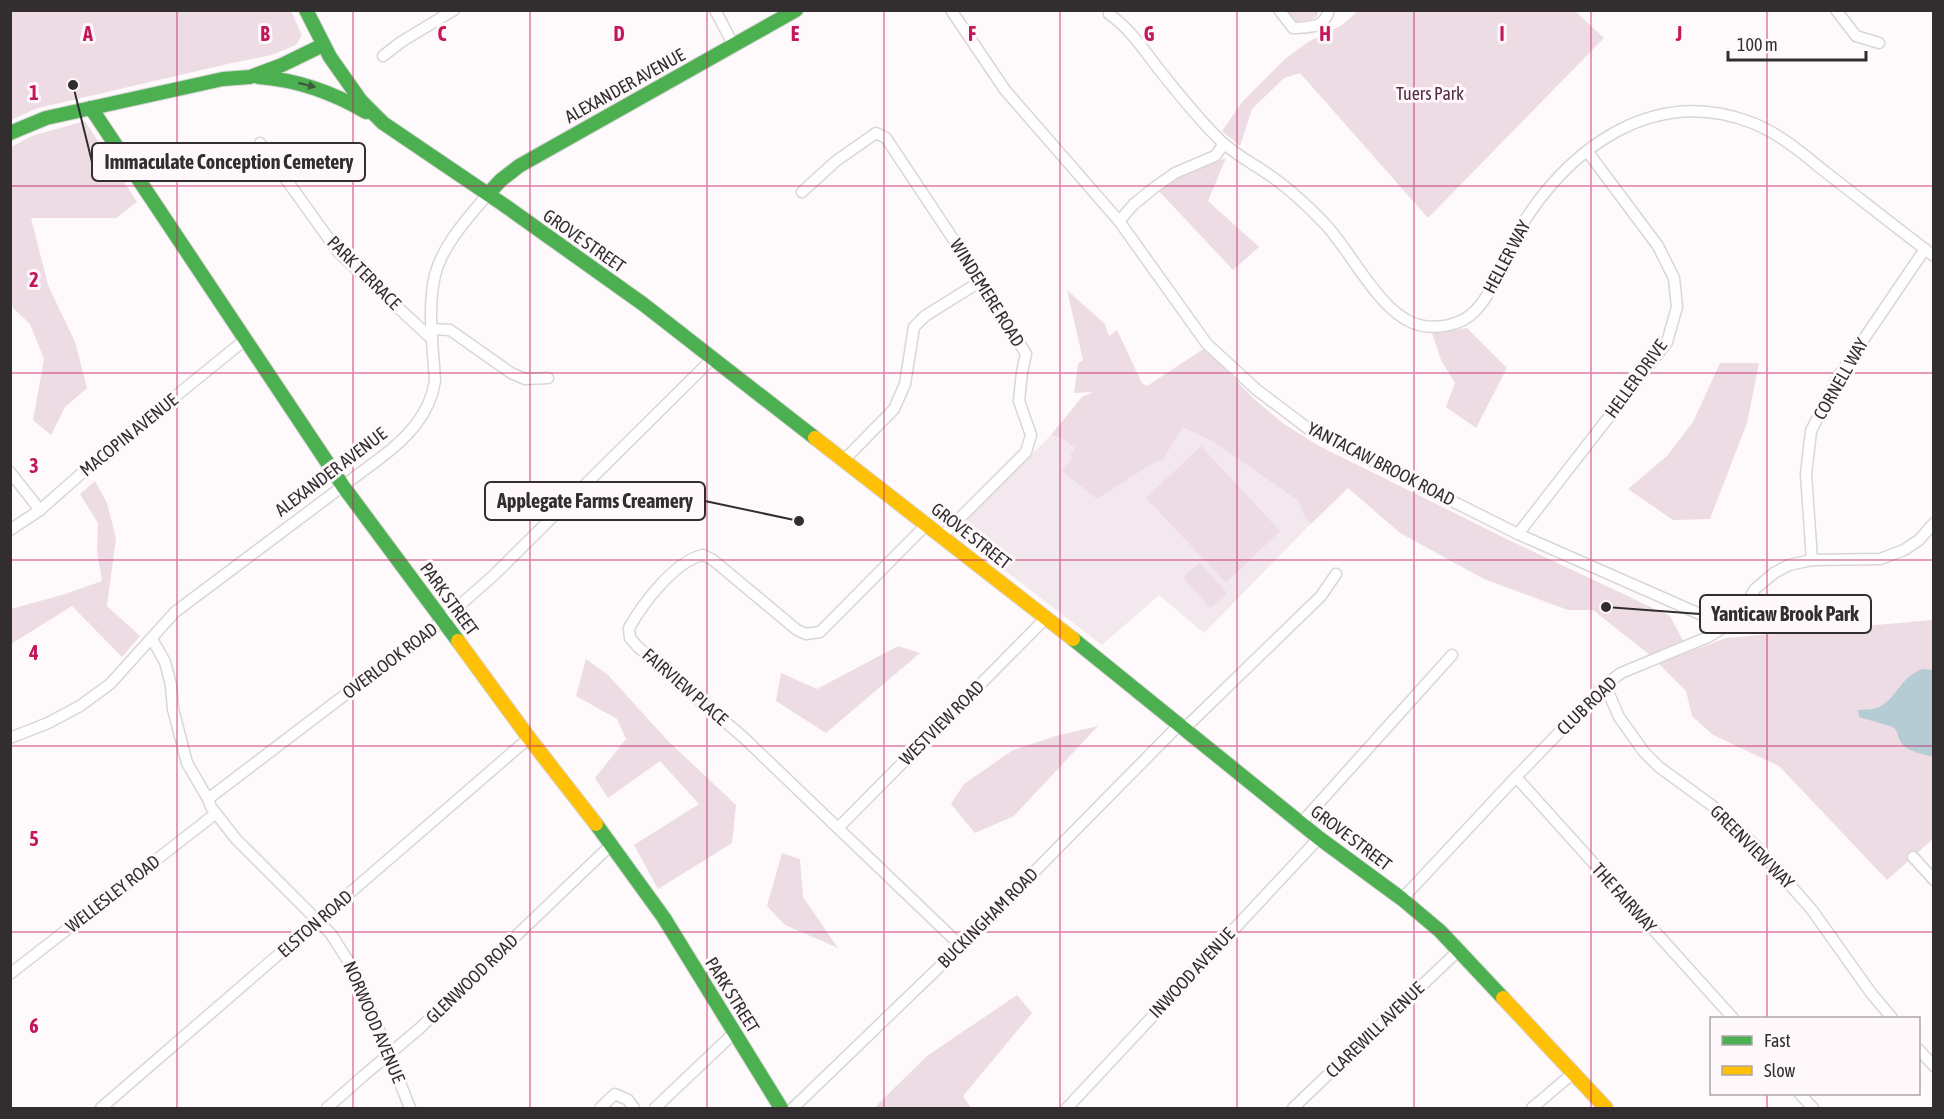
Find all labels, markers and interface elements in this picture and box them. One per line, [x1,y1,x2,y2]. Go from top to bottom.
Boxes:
text: A [82,22,93,45]
text: B [260,22,270,45]
text: C [438,22,447,45]
text: D [613,22,625,45]
text: E [791,22,800,45]
text: F [968,22,976,45]
text: G [1144,22,1155,45]
text: H [1319,22,1331,45]
text: I [1499,22,1505,45]
text: J [1675,22,1682,45]
scale bar [1728,24,1866,62]
text: 100 m [1737,34,1778,55]
street label: ALEXANDER AVENUE [561,44,689,127]
one-way arrow [298,80,317,90]
text: 1 [29,81,39,104]
park label: Tuers Park [1396,83,1464,104]
callout: Immaculate Conception Cemetery [92,143,365,181]
text: Immaculate Conception Cemetery [105,150,354,173]
street label: GROVE STREET [539,205,629,277]
street label: HELLER WAY [1479,217,1535,297]
street label: PARK TERRACE [323,232,406,314]
street label: WINDEMERE ROAD [946,235,1029,351]
text: 2 [29,268,39,291]
street label: CORNELL WAY [1809,334,1872,423]
street label: HELLER DRIVE [1600,335,1671,422]
street label: MACOPIN AVENUE [76,389,182,480]
street label: YANTACAW BROOK ROAD [1304,417,1458,510]
street label: ALEXANDER AVENUE [271,423,391,520]
text: 3 [29,454,39,477]
callout: Applegate Farms Creamery [485,482,705,520]
text: Applegate Farms Creamery [496,489,694,512]
street label: GROVE STREET [927,498,1015,573]
street label: PARK STREET [416,558,483,639]
callout: Yanticaw Brook Park [1700,595,1871,633]
text: Yanticaw Brook Park [1710,602,1859,625]
street label: OVERLOOK ROAD [338,618,441,703]
text: 4 [28,641,39,664]
street label: FAIRVIEW PLACE [638,644,733,730]
street label: CLUB ROAD [1552,672,1621,739]
street label: WESTVIEW ROAD [895,676,988,769]
street label: GREENVIEW WAY [1706,800,1799,893]
street label: GROVE STREET [1307,801,1396,875]
text: 5 [29,827,39,850]
street label: WELLESLEY ROAD [62,850,164,937]
street label: THE FAIRWAY [1588,859,1661,937]
street label: BUCKINGHAM ROAD [933,863,1042,972]
street label: ELSTON ROAD [273,886,356,962]
street label: INWOOD AVENUE [1145,923,1239,1022]
street label: GLENWOOD ROAD [421,930,522,1028]
street label: PARK STREET [701,953,764,1036]
street label: NORWOOD AVENUE [339,958,410,1086]
street label: CLAREWILL AVENUE [1321,977,1428,1082]
text: 6 [29,1014,39,1037]
legend [1710,1017,1920,1095]
text: Fast [1764,1030,1791,1051]
text: Slow [1764,1060,1795,1081]

